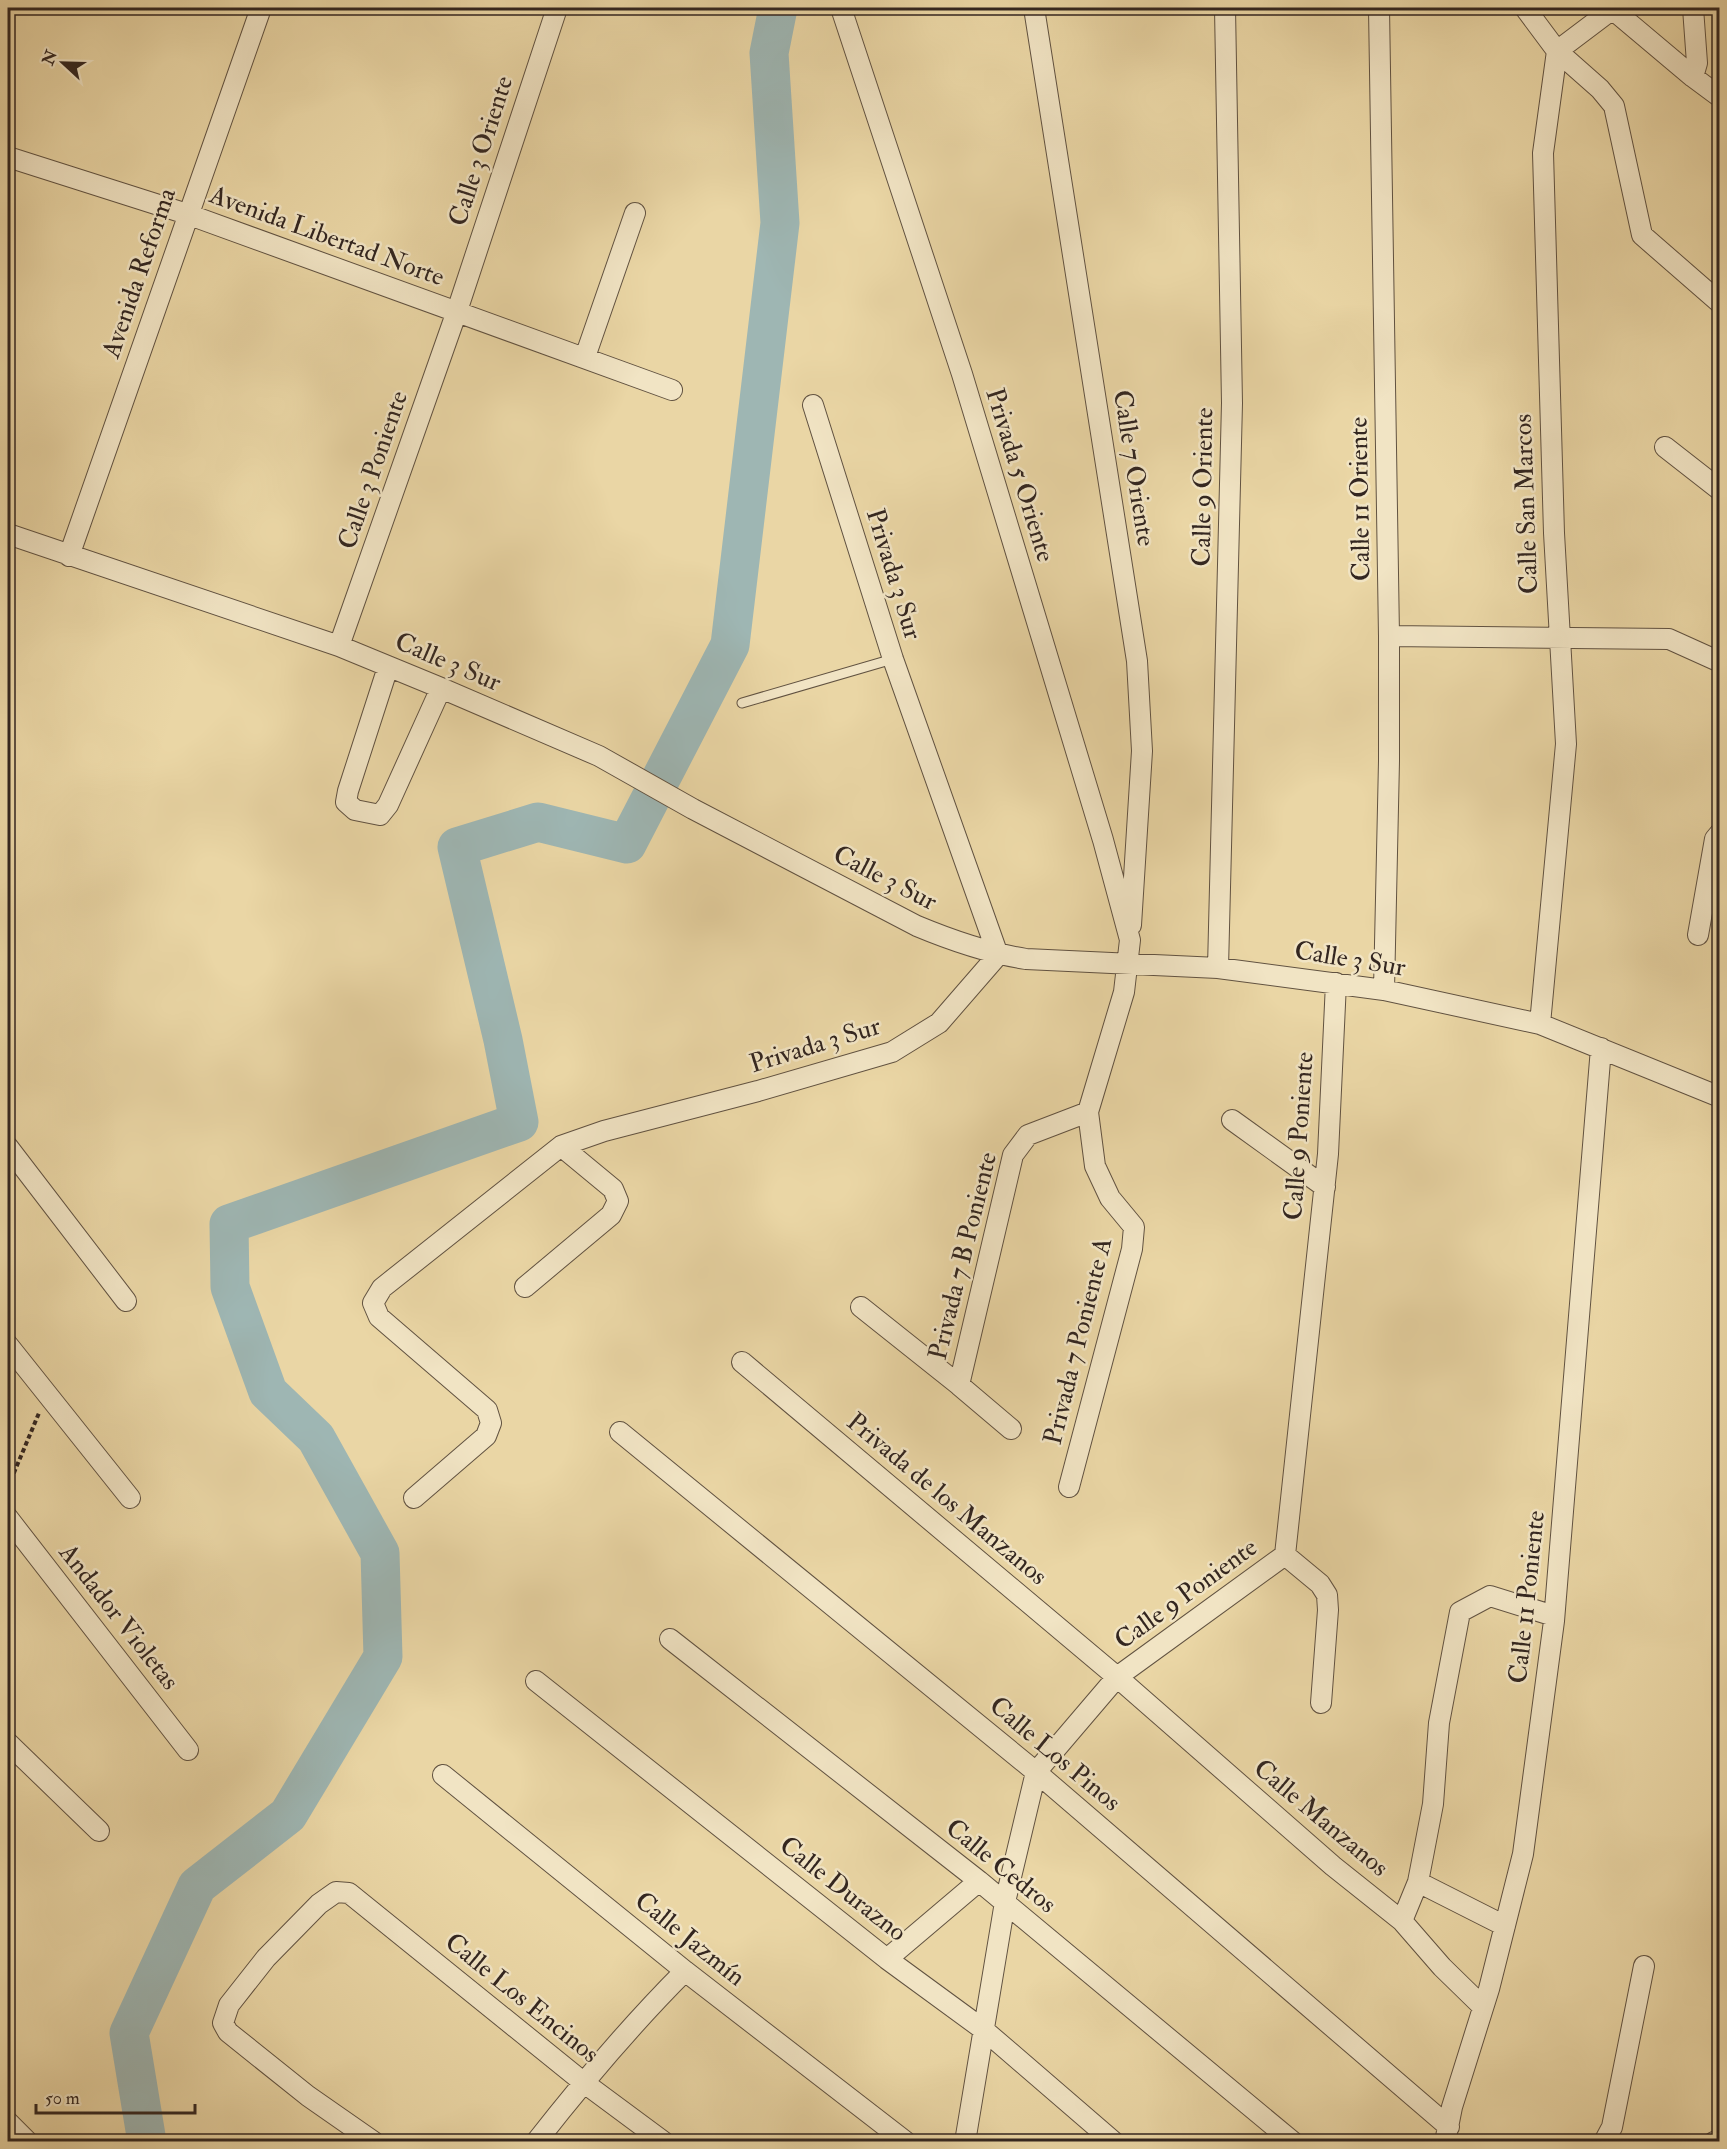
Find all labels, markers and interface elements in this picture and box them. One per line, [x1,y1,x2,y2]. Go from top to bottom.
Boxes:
north arrow [33,33,93,93]
text: N [38,47,62,69]
street label: Calle 3 Oriente [442,72,520,230]
street label: Avenida Libertad Norte [204,178,449,293]
street label: Avenida Reforma [95,184,183,363]
street label: Privada 5 Oriente [978,384,1062,566]
street label: Calle 3 Poniente [331,387,415,553]
street label: Calle 7 Oriente [1106,388,1162,548]
street label: Calle 9 Oriente [1186,407,1220,567]
street label: Calle San Marcos [1507,413,1545,595]
street label: Calle 11 Oriente [1343,416,1377,581]
street label: Privada 3 Sur [859,505,929,644]
street label: Calle 3 Sur [390,625,506,699]
street label: Calle 3 Sur [828,838,942,918]
street label: Calle 3 Sur [1292,934,1408,984]
street label: Privada 3 Sur [746,1010,885,1080]
street label: Calle 9 Poniente [1277,1051,1321,1221]
street label: Privada 7 B Poniente [922,1149,1004,1363]
street label: Privada 7 Poniente A [1037,1234,1119,1448]
street label: Privada de los Manzanos [840,1406,1054,1592]
street label: Calle 11 Poniente [1502,1509,1552,1685]
street label: Calle 9 Poniente [1108,1531,1264,1656]
street label: Andador Violetas [51,1537,186,1697]
street label: Calle Los Pinos [983,1690,1127,1818]
street label: Calle Manzanos [1247,1752,1395,1884]
street label: Calle Cedros [939,1812,1063,1920]
street label: Calle Durazno [773,1829,913,1949]
street label: Calle Jazmín [628,1885,752,1993]
street label: Calle Los Encinos [438,1926,606,2070]
scale bar [36,2077,195,2115]
text: 50 m [45,2087,80,2110]

